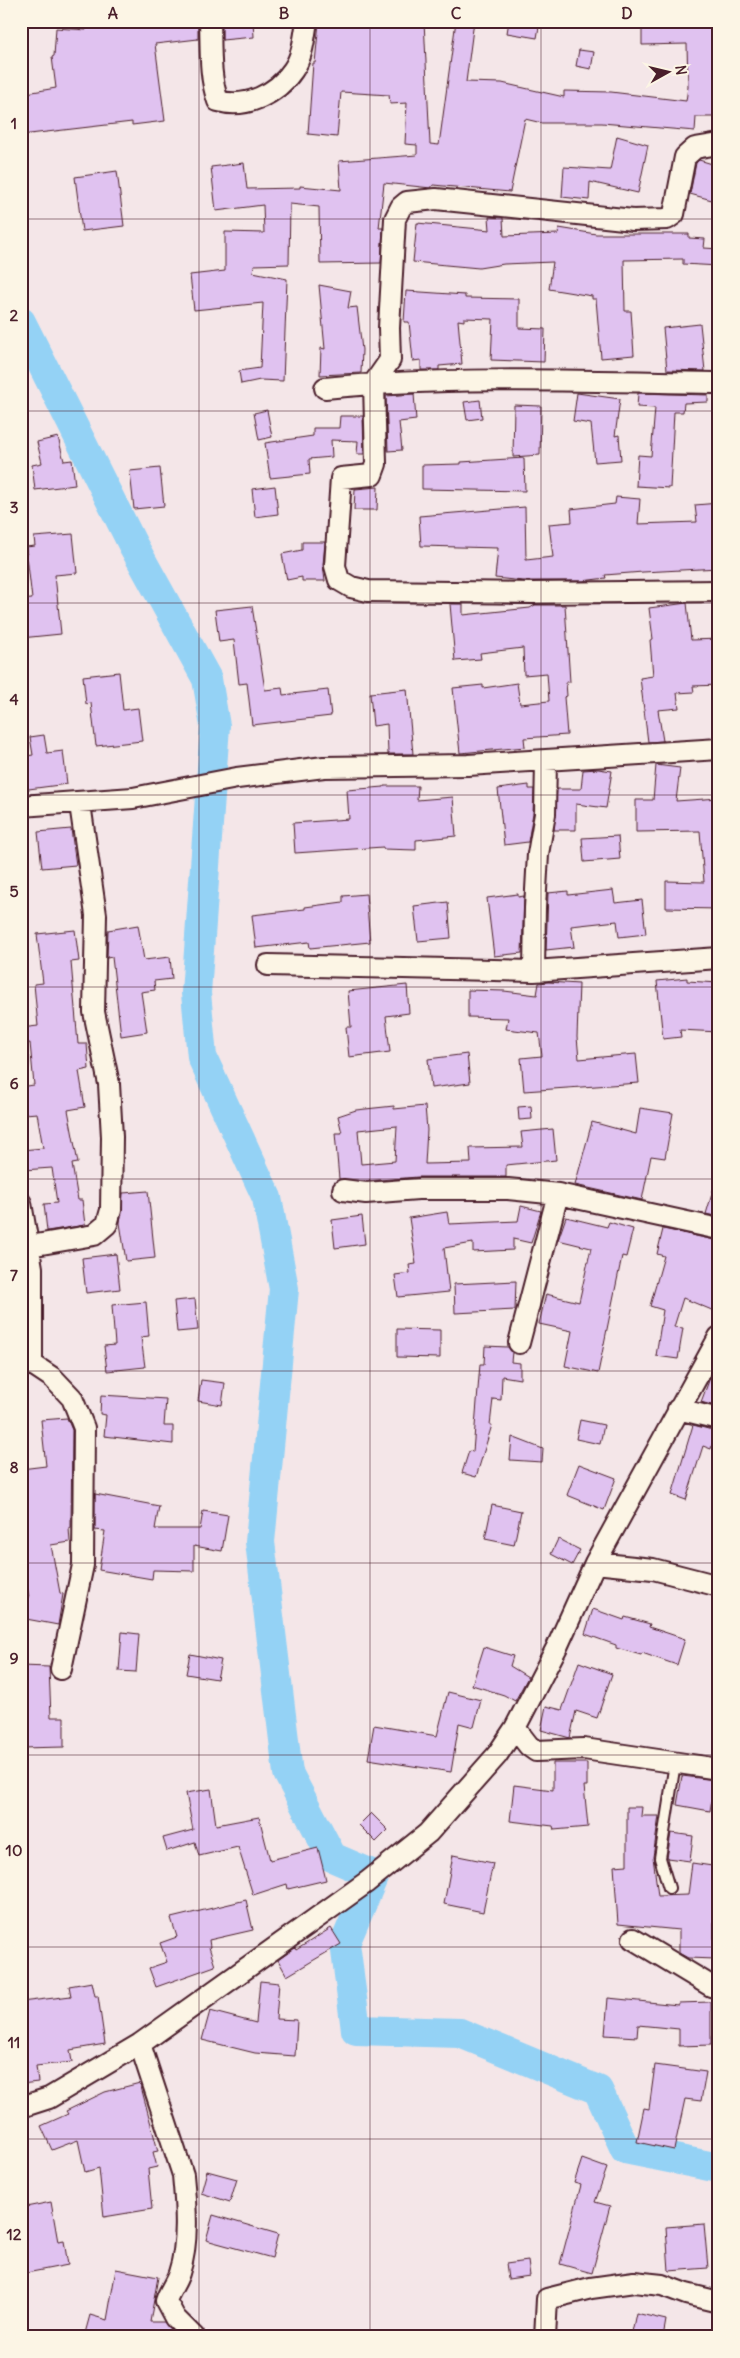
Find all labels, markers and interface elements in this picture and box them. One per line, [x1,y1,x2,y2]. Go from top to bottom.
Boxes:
text: A [108,3,118,23]
text: B [279,3,290,23]
text: C [451,3,462,23]
text: D [621,3,633,23]
north arrow [642,48,692,98]
text: N [671,64,690,76]
text: 1 [11,113,17,133]
text: 2 [10,305,19,325]
text: 3 [9,497,19,517]
text: 4 [9,689,19,709]
text: 5 [9,881,19,901]
text: 6 [9,1073,19,1093]
text: 7 [10,1265,18,1285]
text: 8 [9,1457,19,1477]
text: 9 [9,1648,19,1668]
text: 10 [6,1840,22,1860]
text: 11 [8,2032,20,2052]
text: 12 [6,2224,22,2244]

